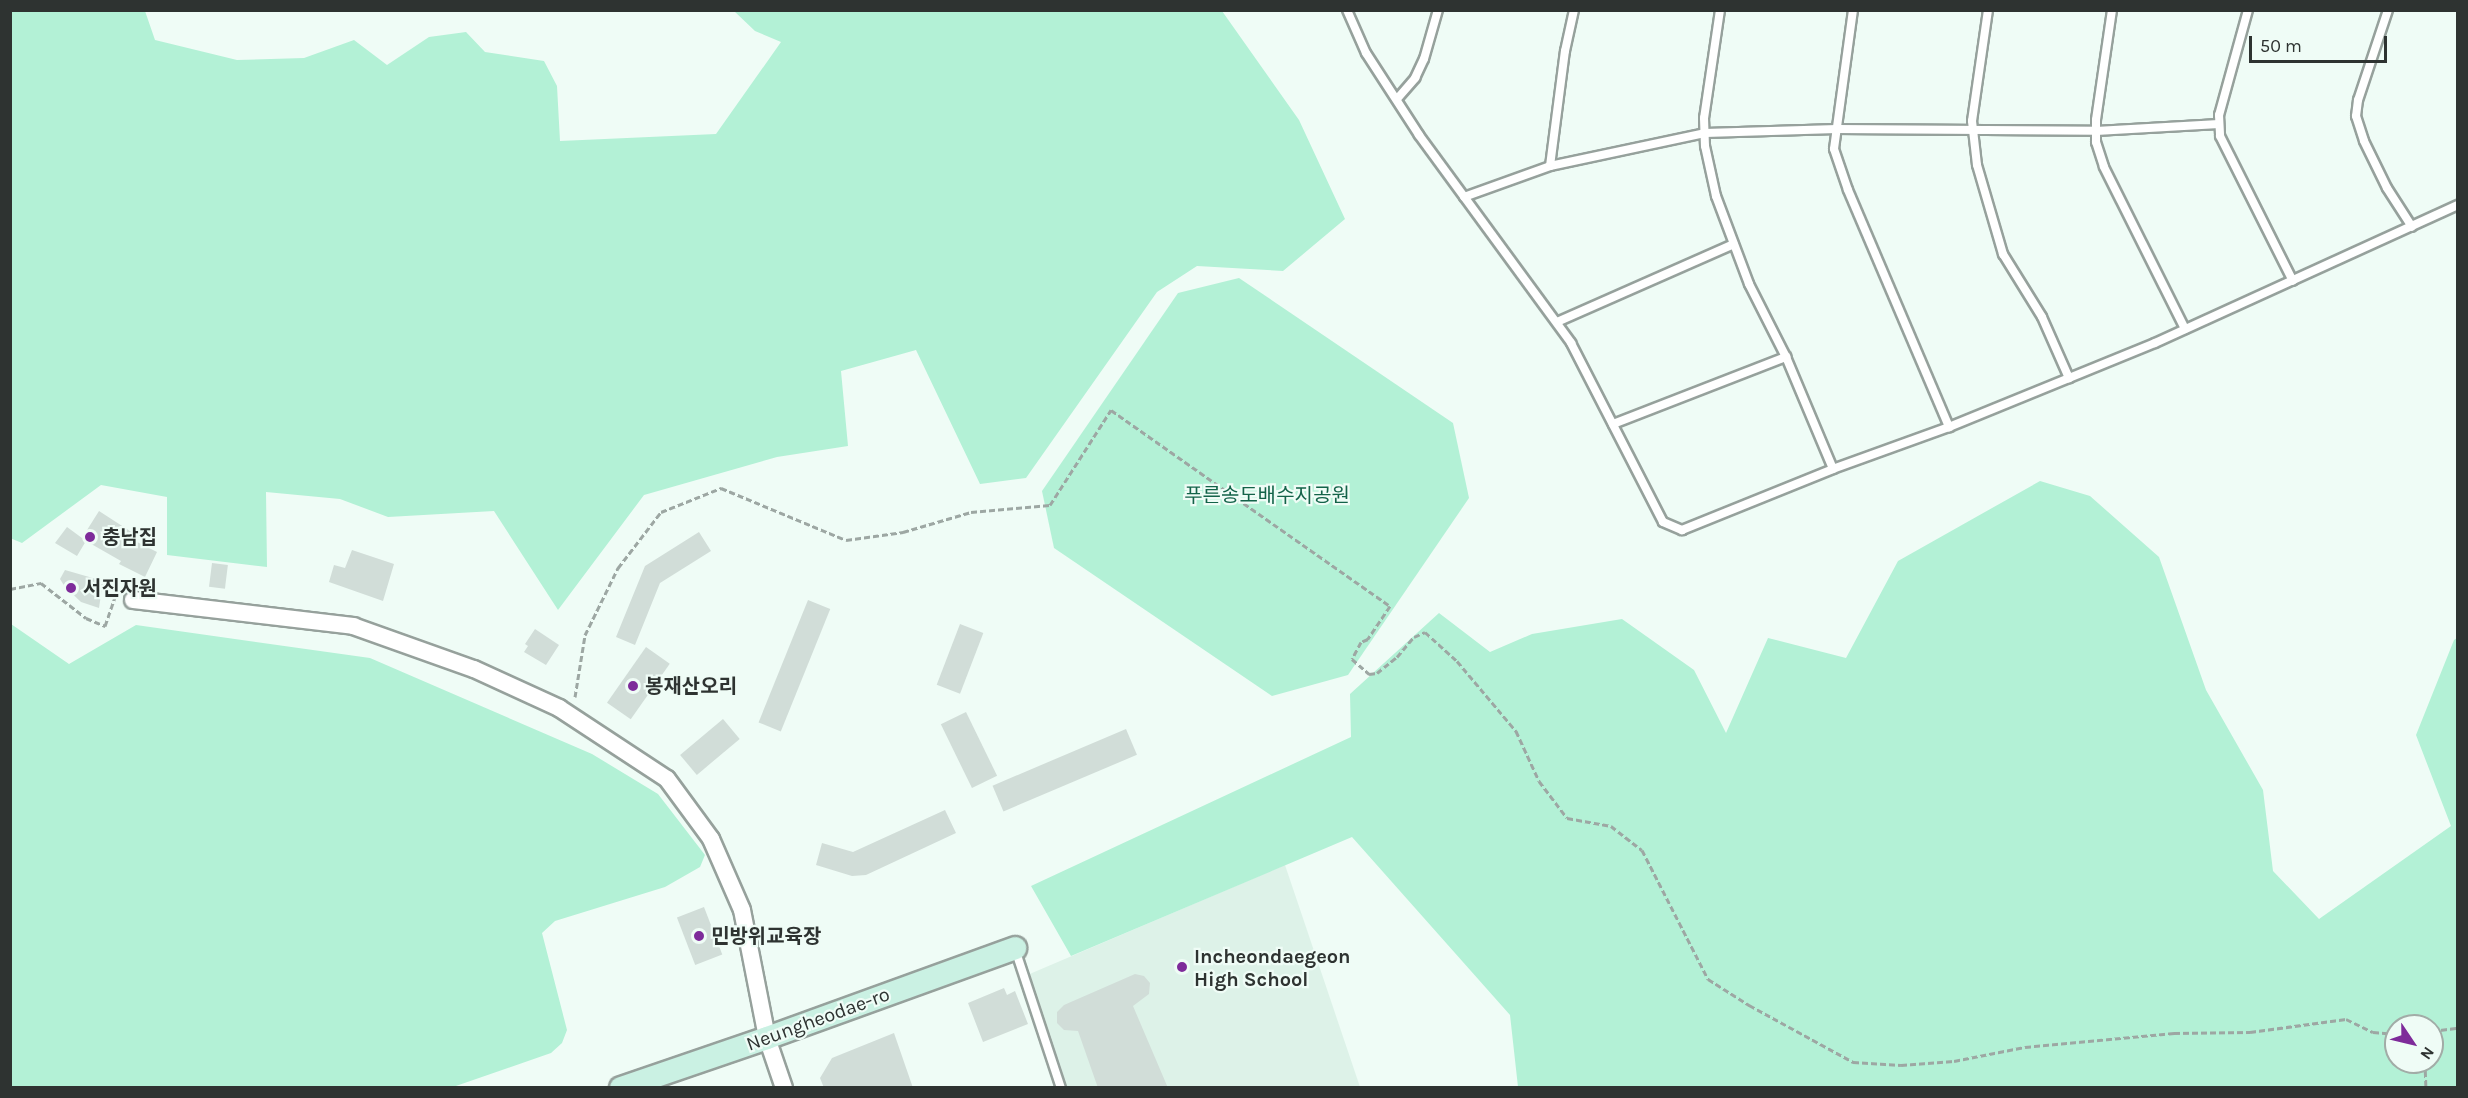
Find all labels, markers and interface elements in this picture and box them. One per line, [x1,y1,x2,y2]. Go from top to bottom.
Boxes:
scale bar [2252,24,2390,62]
text: 50 m [2260,35,2302,57]
park label: 푸른송도배수지공원 [1184,483,1350,507]
place label: 충남집 [102,525,157,549]
marker: 충남집 [83,530,97,544]
place label: 서진자원 [83,576,157,600]
marker: 서진자원 [64,581,78,595]
place label: 봉재산오리 [645,674,737,698]
marker: 봉재산오리 [626,679,640,693]
place label: 민방위교육장 [711,924,821,948]
marker: 민방위교육장 [692,929,706,943]
place label: Incheondaegeon High School [1194,944,1351,991]
marker: Incheondaegeon High School [1175,960,1189,974]
street label: Neungheodae-ro [743,982,893,1056]
north arrow [2384,1014,2444,1074]
text: N [2416,1043,2439,1064]

